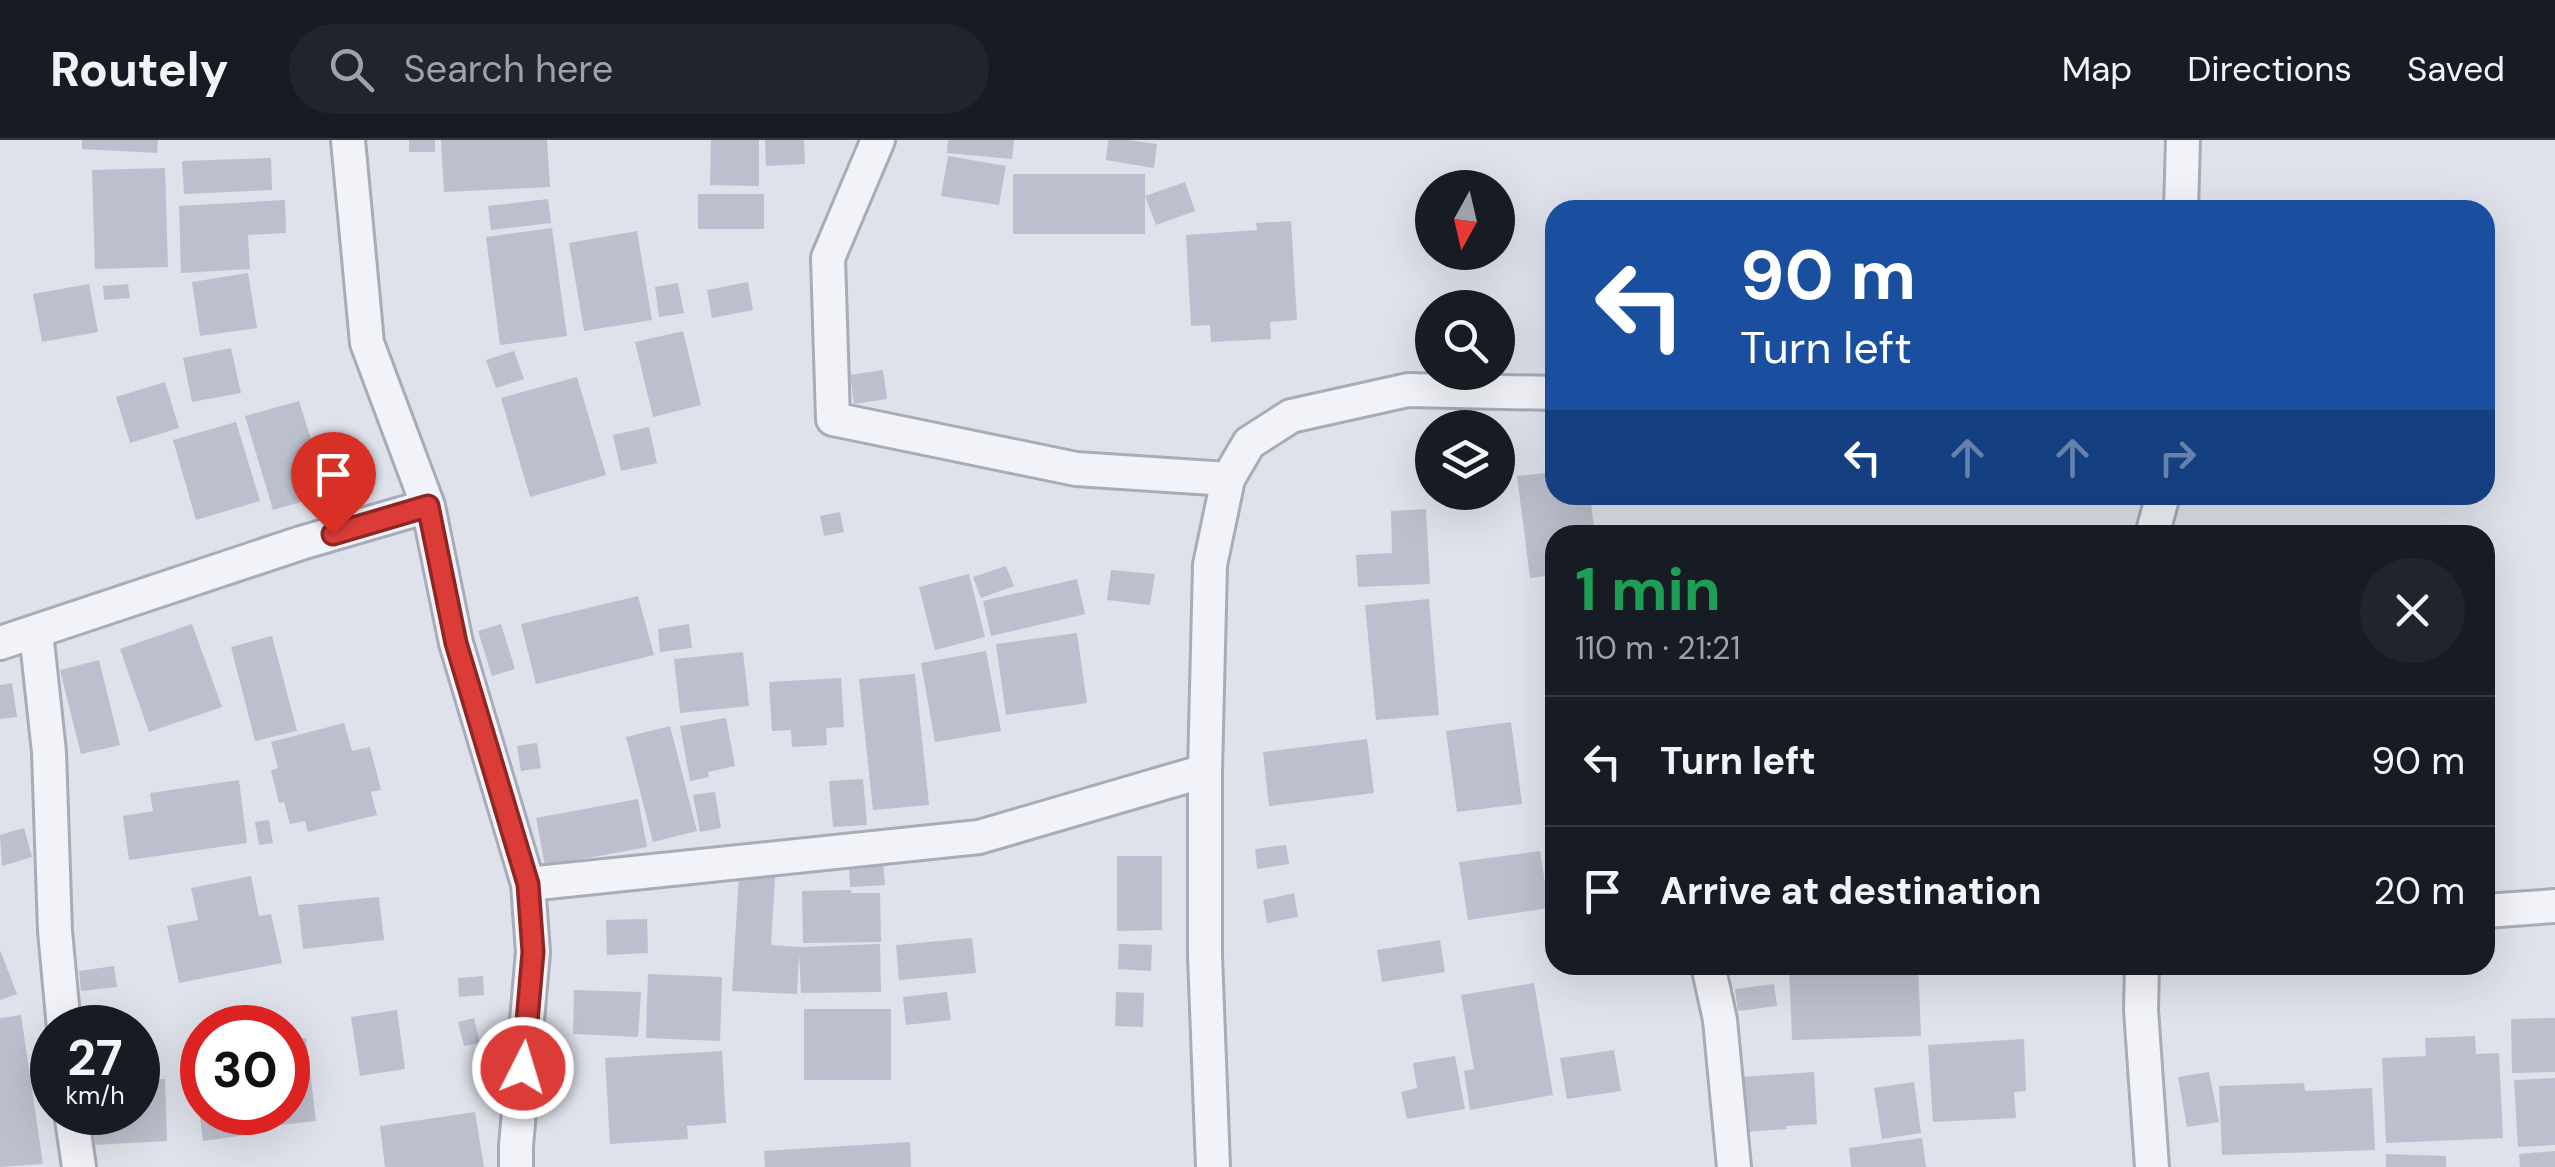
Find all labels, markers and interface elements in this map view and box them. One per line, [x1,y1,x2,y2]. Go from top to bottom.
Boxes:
search box [289,24,989,114]
text: Routely [50,38,229,101]
icon: search [324,42,379,97]
text: Search here [404,44,613,94]
text: Map [2062,46,2132,92]
text: Directions [2187,46,2352,92]
text: Saved [2407,46,2505,92]
north arrow [1415,170,1515,270]
map controls [1415,170,1515,510]
text: 90 m [1740,230,1916,321]
icon: left [1575,240,1705,370]
button: search [1415,290,1515,390]
text: Turn left [1740,318,1912,377]
button: layers [1415,410,1515,510]
icon: left [1835,430,1890,485]
icon: ahead [1940,430,1995,485]
icon: ahead [2045,430,2100,485]
icon: right [2150,430,2205,485]
pin [291,432,376,535]
icon: arrive [306,447,361,502]
text: 1 min [1575,550,1721,629]
button: close [2360,558,2465,663]
text: 110 m · 21:21 [1575,627,1741,669]
icon: left [1575,734,1630,789]
text: Turn left [1660,736,1816,786]
text: 90 m [2371,736,2465,786]
icon: arrive [1575,864,1630,919]
text: Arrive at destination [1660,866,2042,916]
text: 20 m [2374,866,2465,916]
speed limit sign: 30 [180,1005,310,1135]
position arrow [471,1016,575,1120]
text: 27 [67,1025,123,1091]
text: km/h [65,1079,125,1112]

